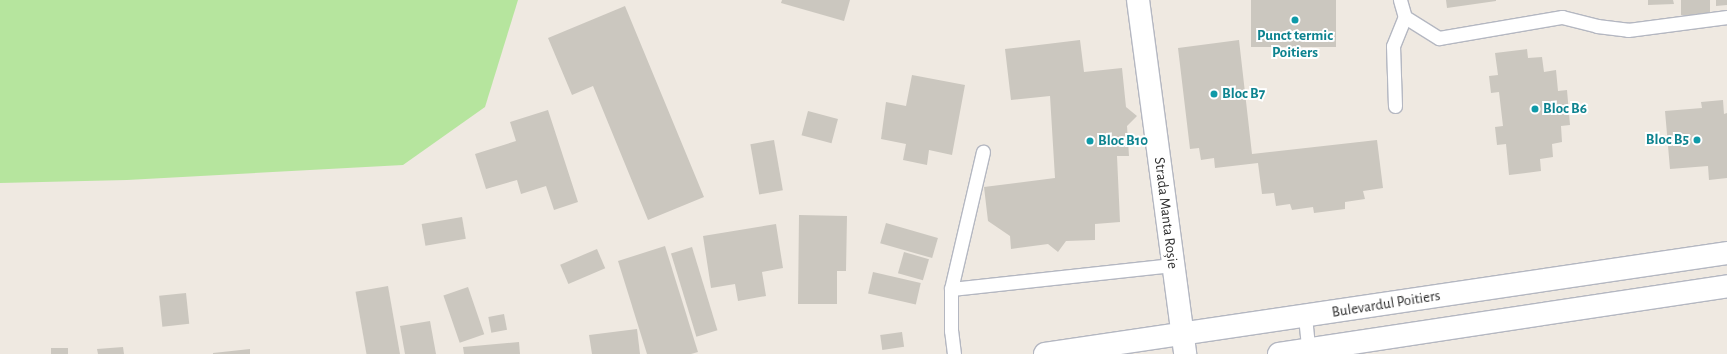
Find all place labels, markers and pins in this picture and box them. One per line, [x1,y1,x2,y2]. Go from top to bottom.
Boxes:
marker: Punct termic Poitiers [1290,15,1300,25]
place label: Punct termic Poitiers [1257,26,1333,61]
place label: Bloc B7 [1222,85,1265,103]
marker: Bloc B7 [1209,89,1219,99]
place label: Bloc B6 [1543,100,1587,118]
marker: Bloc B6 [1530,104,1540,114]
place label: Bloc B5 [1646,131,1689,149]
place label: Bloc B10 [1098,132,1148,150]
marker: Bloc B5 [1692,135,1702,145]
marker: Bloc B10 [1085,136,1095,146]

